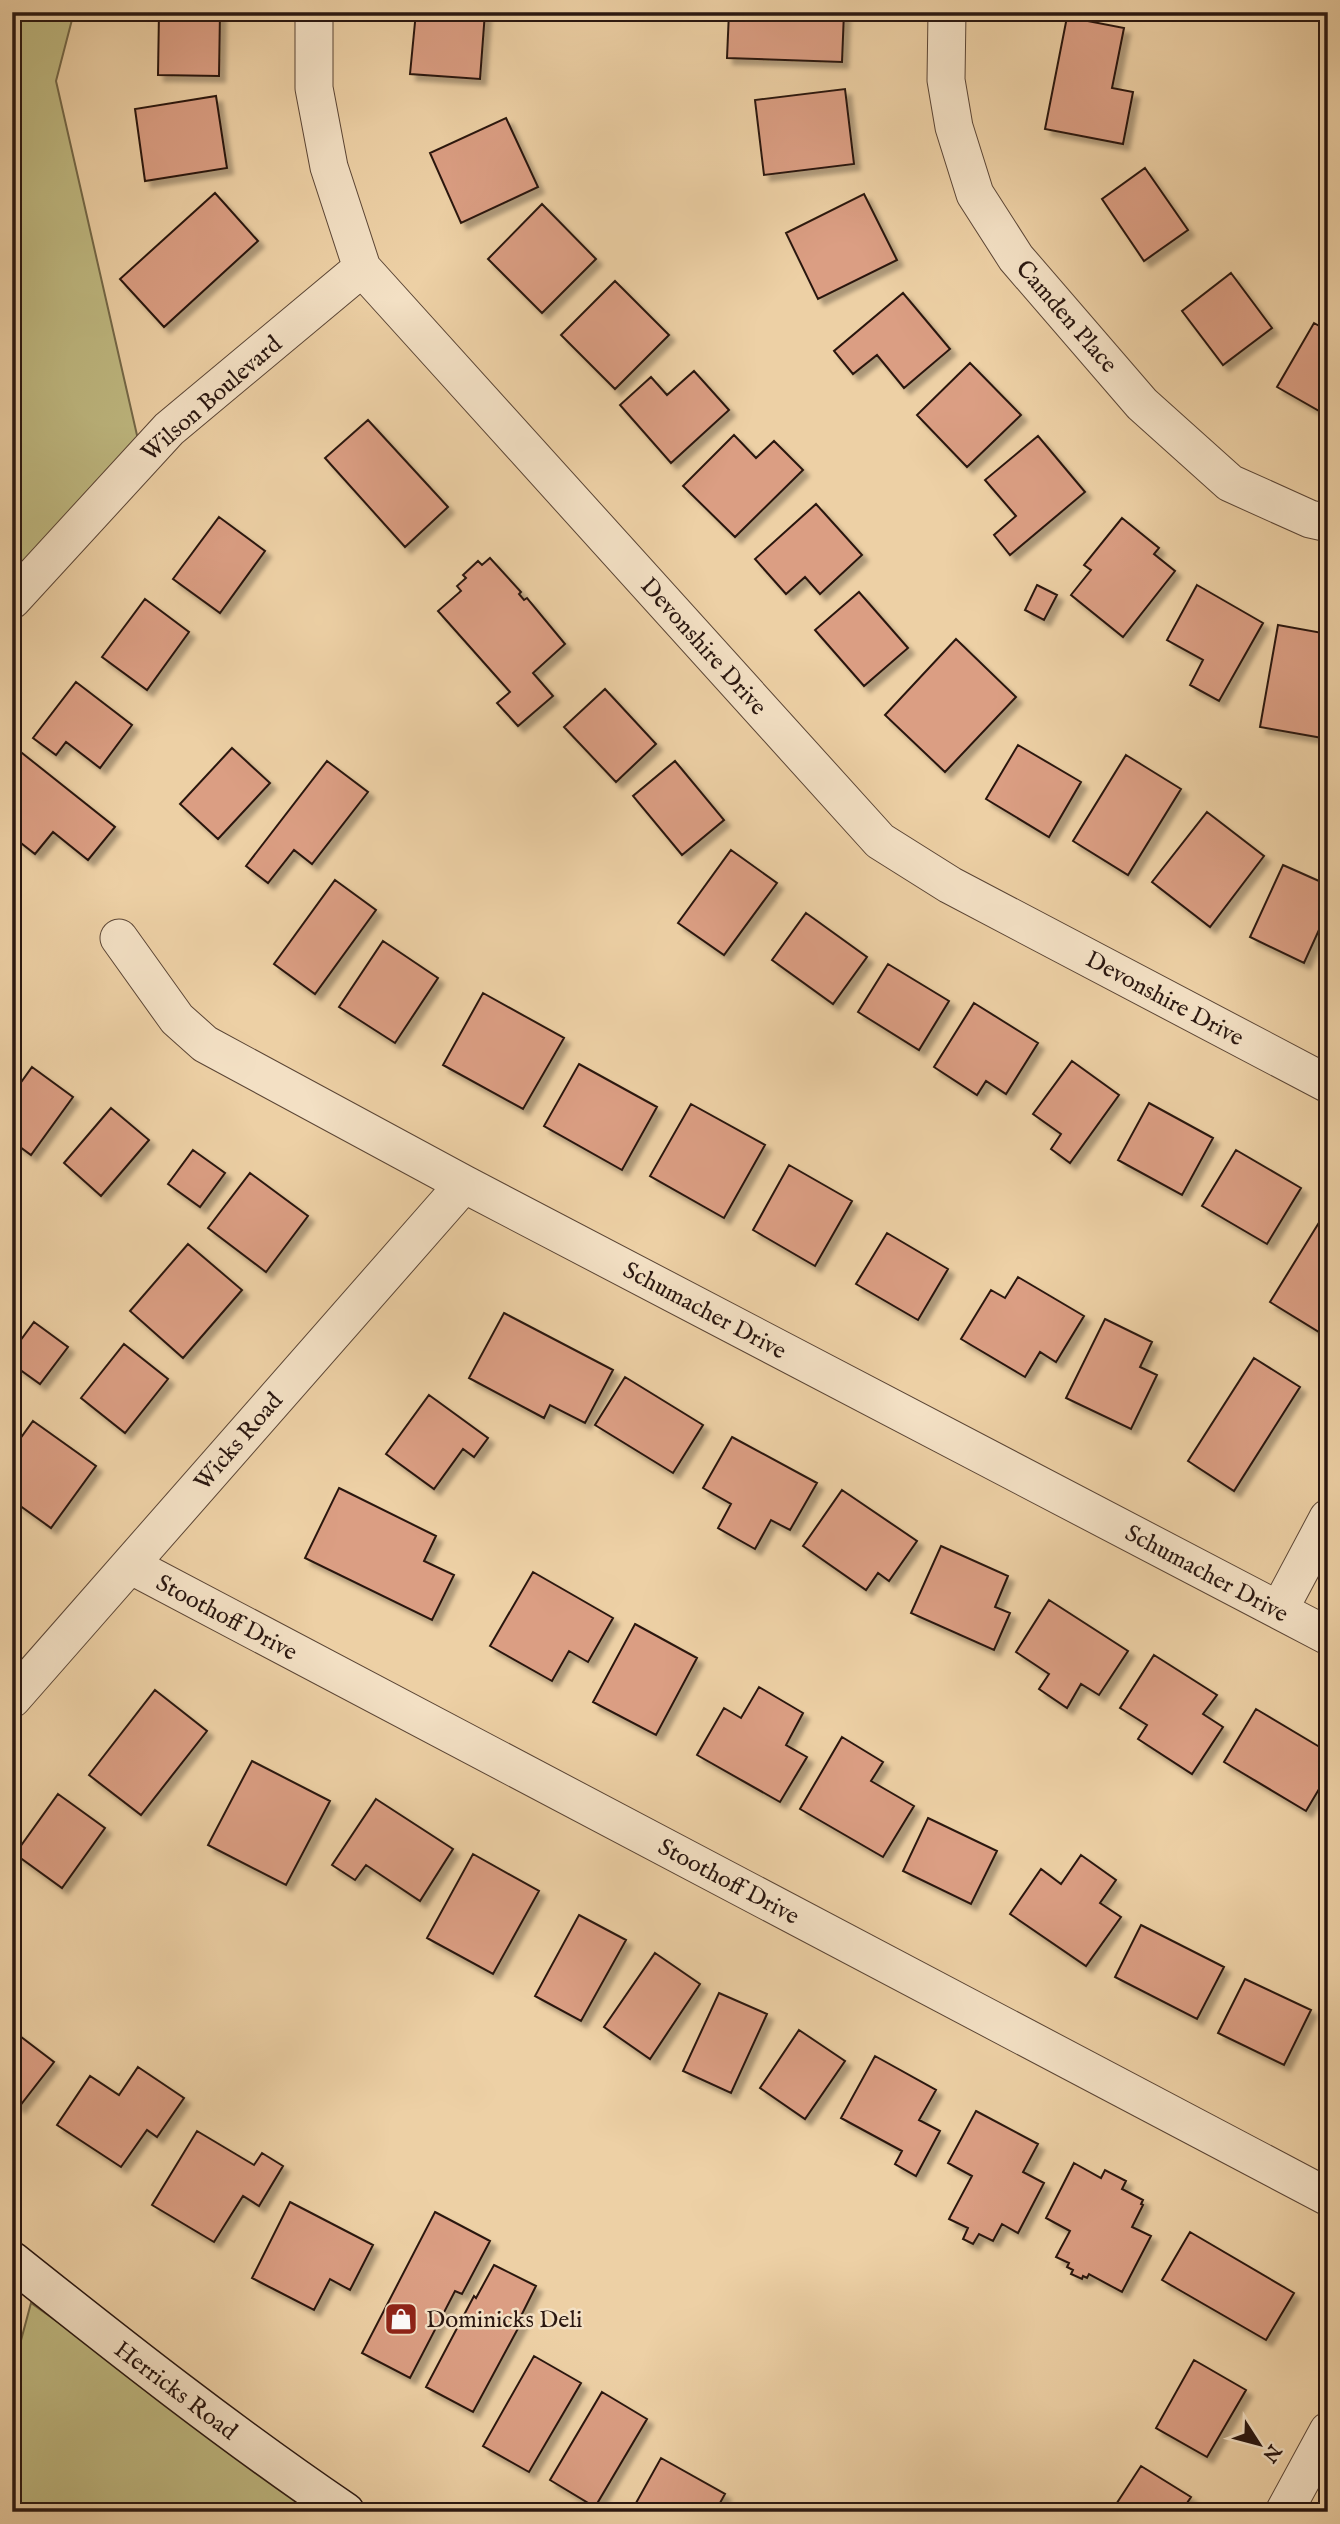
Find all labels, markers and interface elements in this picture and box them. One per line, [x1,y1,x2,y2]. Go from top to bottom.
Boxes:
street label: Camden Place [1008,254,1123,380]
street label: Wilson Boulevard [135,329,289,469]
street label: Devonshire Drive [633,572,773,722]
street label: Devonshire Drive [1080,945,1249,1054]
street label: Schumacher Drive [617,1255,791,1367]
street label: Wicks Road [188,1386,290,1498]
street label: Schumacher Drive [1119,1518,1293,1630]
street label: Stoothoff Drive [150,1568,302,1669]
street label: Stoothoff Drive [652,1832,804,1933]
shop icon: Dominicks Deli [382,2300,420,2338]
place label: Dominicks Deli [426,2305,582,2336]
street label: Herricks Road [107,2335,243,2448]
north arrow [1224,2408,1294,2478]
text: N [1256,2438,1286,2467]

